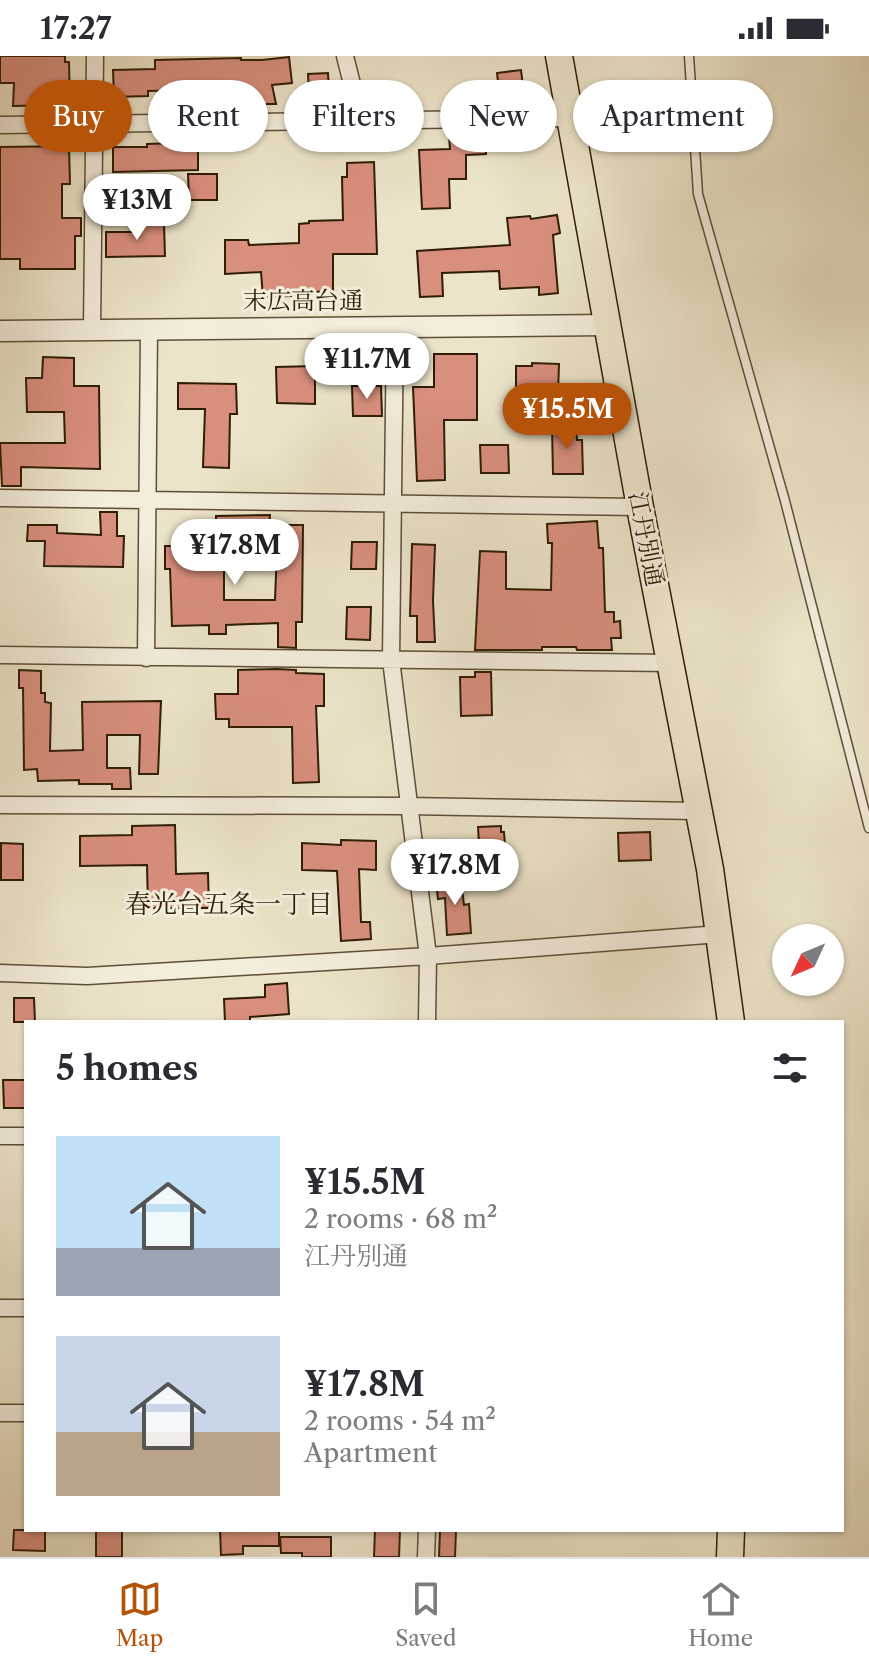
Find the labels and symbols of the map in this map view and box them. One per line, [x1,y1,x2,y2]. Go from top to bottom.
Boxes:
pin: ¥13M [90,174,184,242]
street label: 末広高台通 [243,286,363,315]
pin: ¥11.7M [302,333,432,401]
pin: ¥15.5M [502,383,632,451]
street label: 江丹別通 [623,489,670,589]
pin: ¥17.8M [170,519,300,587]
pin: ¥17.8M [390,839,520,907]
district label: 春光台五条一丁目 [125,888,333,920]
north arrow [772,924,844,996]

